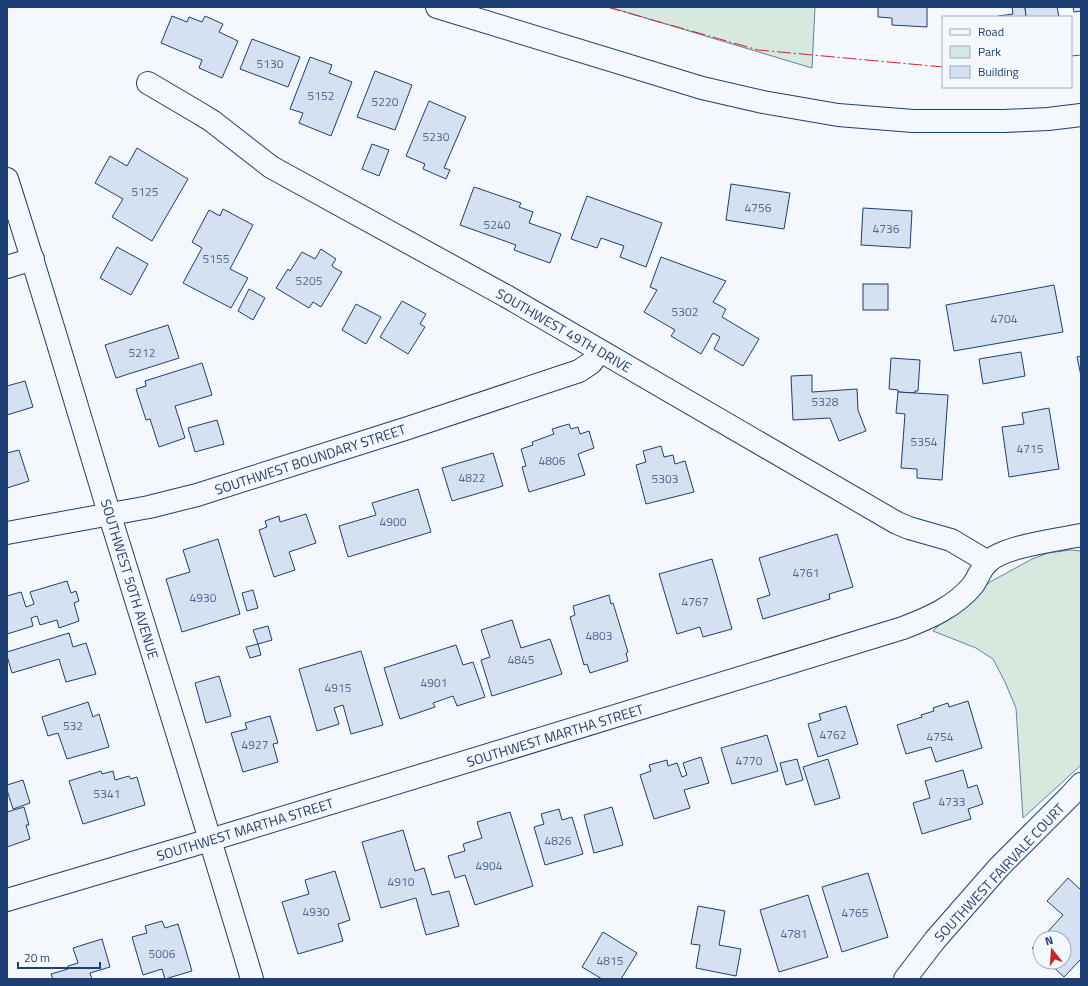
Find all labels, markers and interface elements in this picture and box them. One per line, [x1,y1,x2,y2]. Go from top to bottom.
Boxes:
legend [942,16,1072,88]
text: Road [978,22,1004,41]
text: Park [978,42,1001,61]
house number: 5130 [257,54,284,73]
text: Building [978,62,1019,81]
house number: 5152 [308,86,334,105]
house number: 5220 [372,92,399,111]
house number: 5230 [423,127,450,146]
house number: 5125 [132,182,159,201]
house number: 4756 [745,198,772,217]
house number: 5240 [484,215,511,234]
house number: 4736 [873,219,900,238]
house number: 5155 [203,249,230,268]
house number: 5205 [296,271,323,290]
street label: SOUTHWEST 49TH DRIVE [492,283,636,378]
house number: 5302 [672,302,698,321]
house number: 4704 [991,309,1018,328]
house number: 5212 [129,343,155,362]
house number: 5328 [812,392,839,411]
street label: SOUTHWEST BOUNDARY STREET [212,418,409,500]
house number: 5354 [911,432,938,451]
house number: 4715 [1017,439,1044,458]
house number: 4806 [539,451,566,470]
house number: 4822 [459,468,485,487]
house number: 5303 [652,469,678,488]
street label: SOUTHWEST 50TH AVENUE [96,496,164,662]
house number: 4900 [380,512,407,531]
house number: 4761 [793,563,819,582]
house number: 4930 [190,588,217,607]
house number: 4767 [682,592,708,611]
house number: 4803 [586,626,612,645]
house number: 4845 [508,650,535,669]
house number: 4901 [421,673,447,692]
house number: 4915 [325,678,352,697]
street label: SOUTHWEST MARTHA STREET [464,698,647,772]
house number: 532 [63,716,83,735]
house number: 4762 [820,725,846,744]
house number: 4754 [927,727,954,746]
house number: 4927 [242,735,268,754]
house number: 4770 [736,751,763,770]
house number: 5341 [94,784,120,803]
street label: SOUTHWEST MARTHA STREET [154,792,337,866]
house number: 4733 [939,792,965,811]
street label: SOUTHWEST FAIRVALE COURT [929,797,1070,946]
house number: 4826 [545,831,572,850]
house number: 4904 [476,856,503,875]
house number: 4910 [388,872,415,891]
house number: 4930 [303,902,330,921]
house number: 4765 [842,903,869,922]
house number: 4781 [781,924,807,943]
north arrow [1032,930,1072,970]
text: N [1043,932,1055,949]
scale bar [18,944,100,970]
house number: 5006 [149,944,176,963]
text: 20 m [24,948,50,967]
house number: 4815 [597,951,624,970]

